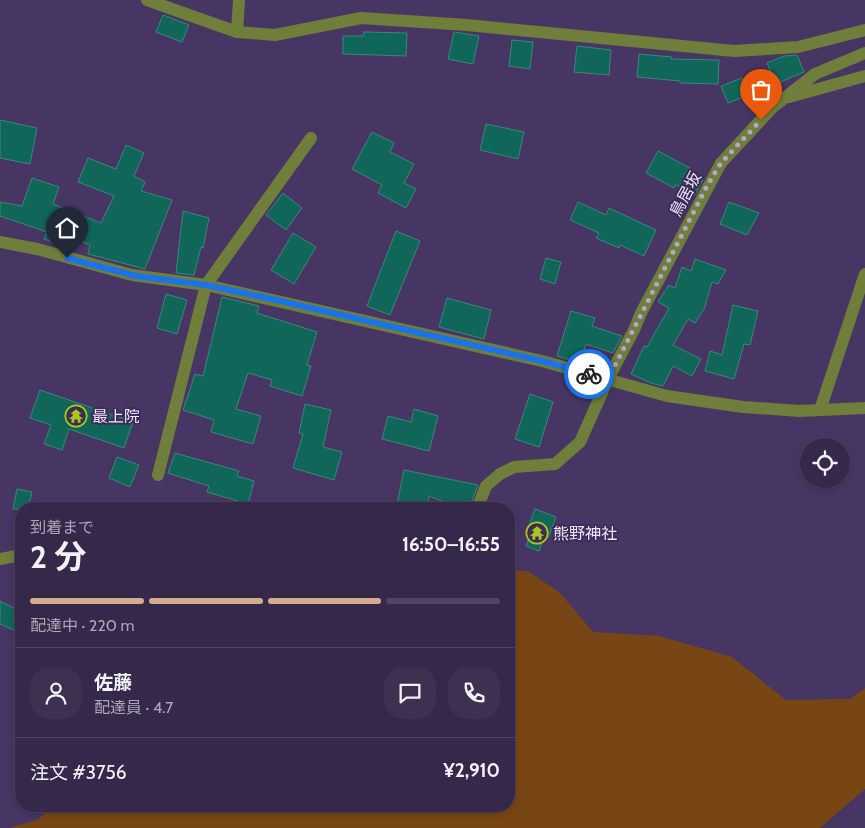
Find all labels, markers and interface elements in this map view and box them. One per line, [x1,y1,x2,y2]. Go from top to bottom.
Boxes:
pin [740,69,782,120]
icon: bag [747,76,775,104]
street label: 鳥居坂 [666,169,705,220]
pin [46,207,88,258]
icon: home [53,214,81,242]
courier [564,349,614,399]
icon: bike [575,360,603,388]
temple icon: 最上院 [64,404,88,428]
place label: 最上院 [92,407,140,426]
map controls [800,438,850,488]
button: locate [800,438,850,488]
text: 到着まで [30,518,94,537]
temple icon: 熊野神社 [525,521,549,545]
place label: 熊野神社 [553,524,617,543]
text: 16:50–16:55 [402,533,500,556]
text: 2 分 [30,537,86,576]
text: 配達中 · 220 m [30,616,135,635]
button: person [30,667,82,719]
button: chat [384,667,436,719]
button: phone [448,667,500,719]
text: 佐藤 [94,671,132,694]
text: 配達員 · 4.7 [94,698,173,717]
text: ¥2,910 [443,759,500,782]
text: 注文 #3756 [30,761,127,784]

